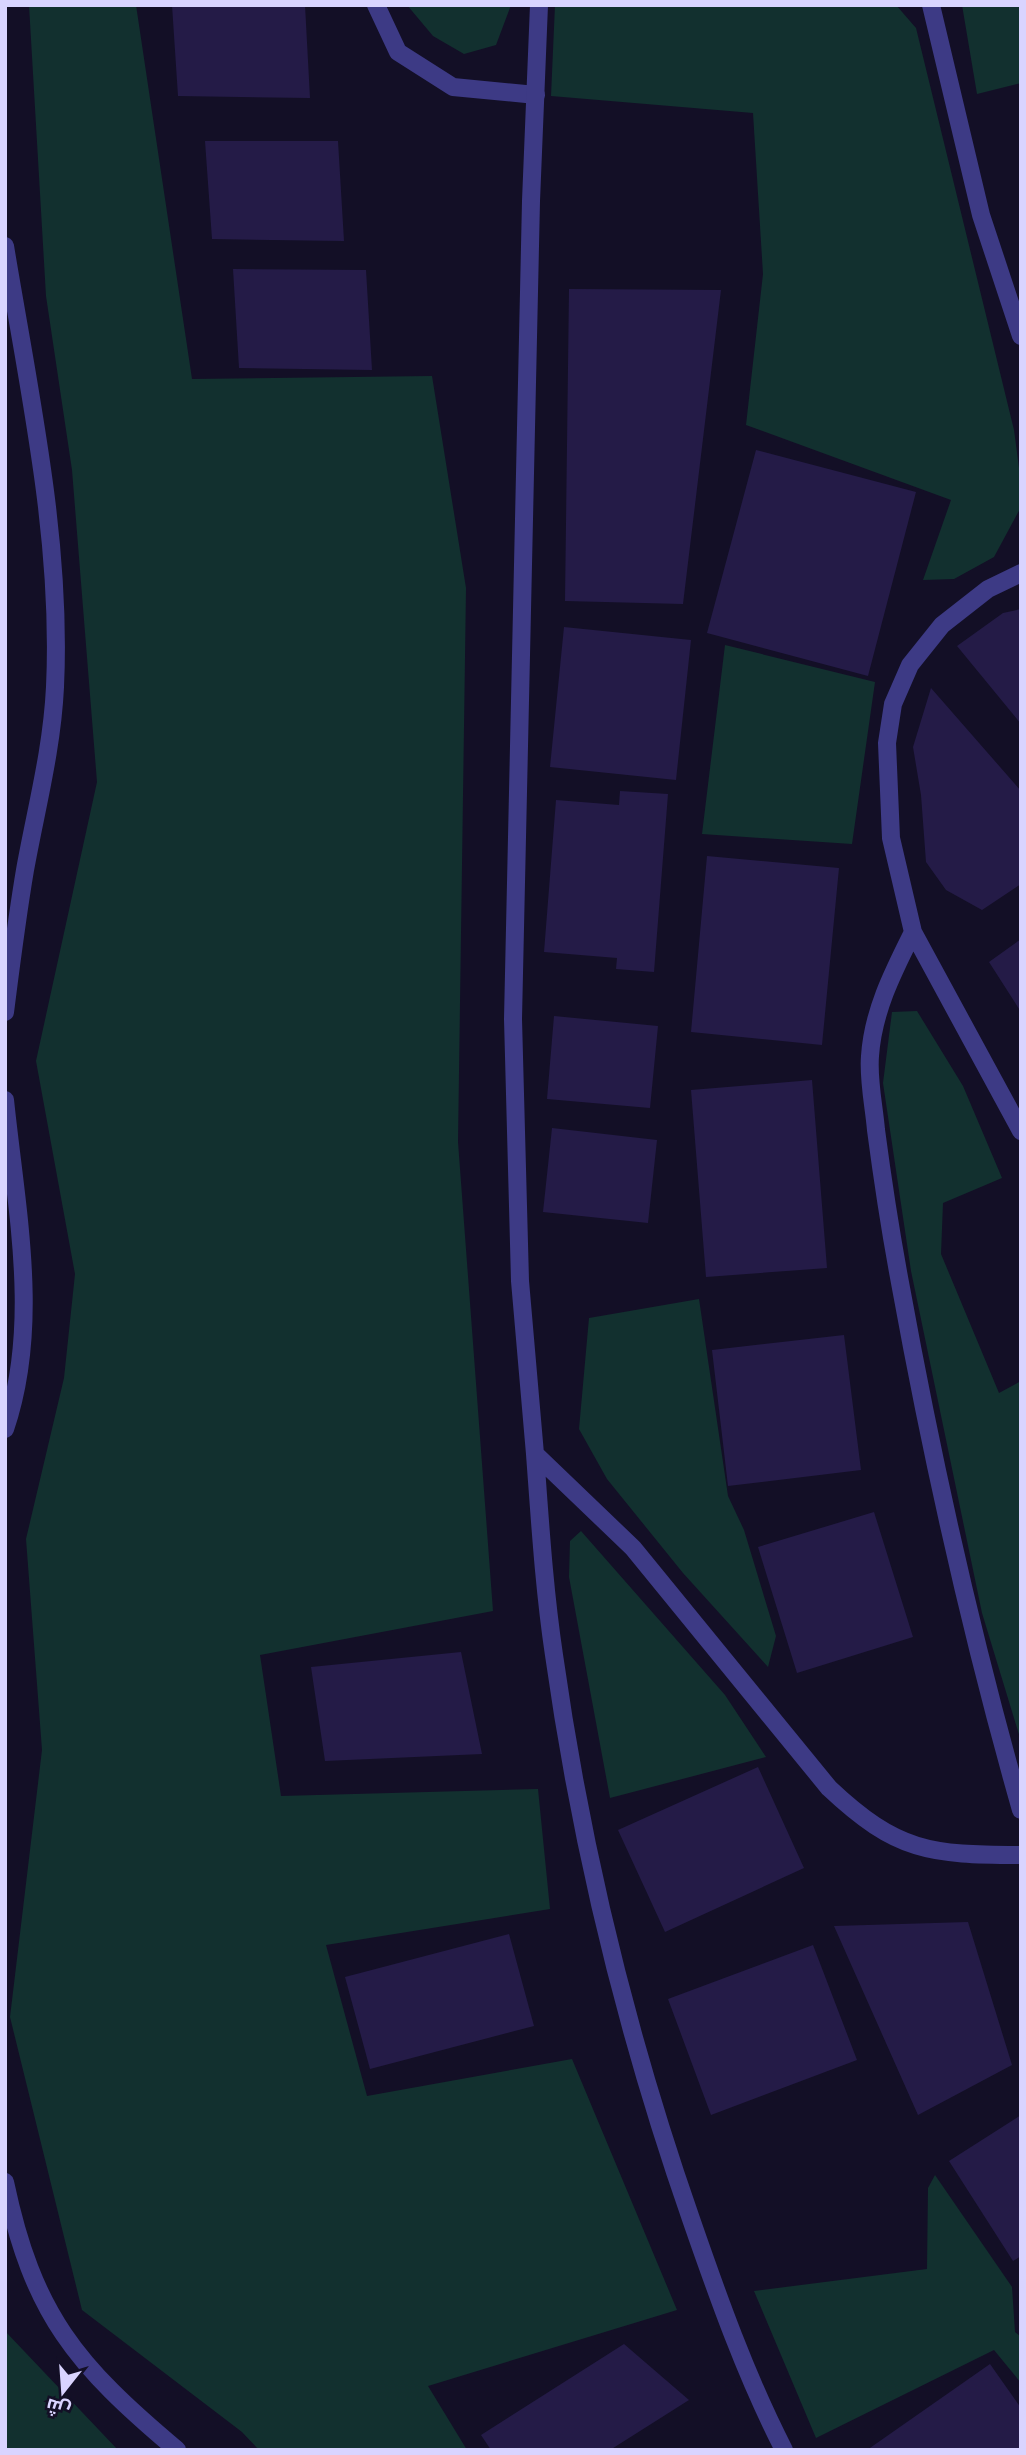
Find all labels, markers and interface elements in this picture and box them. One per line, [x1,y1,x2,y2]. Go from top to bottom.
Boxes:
north arrow [28,2357,98,2427]
text: ش [43,2393,73,2421]

